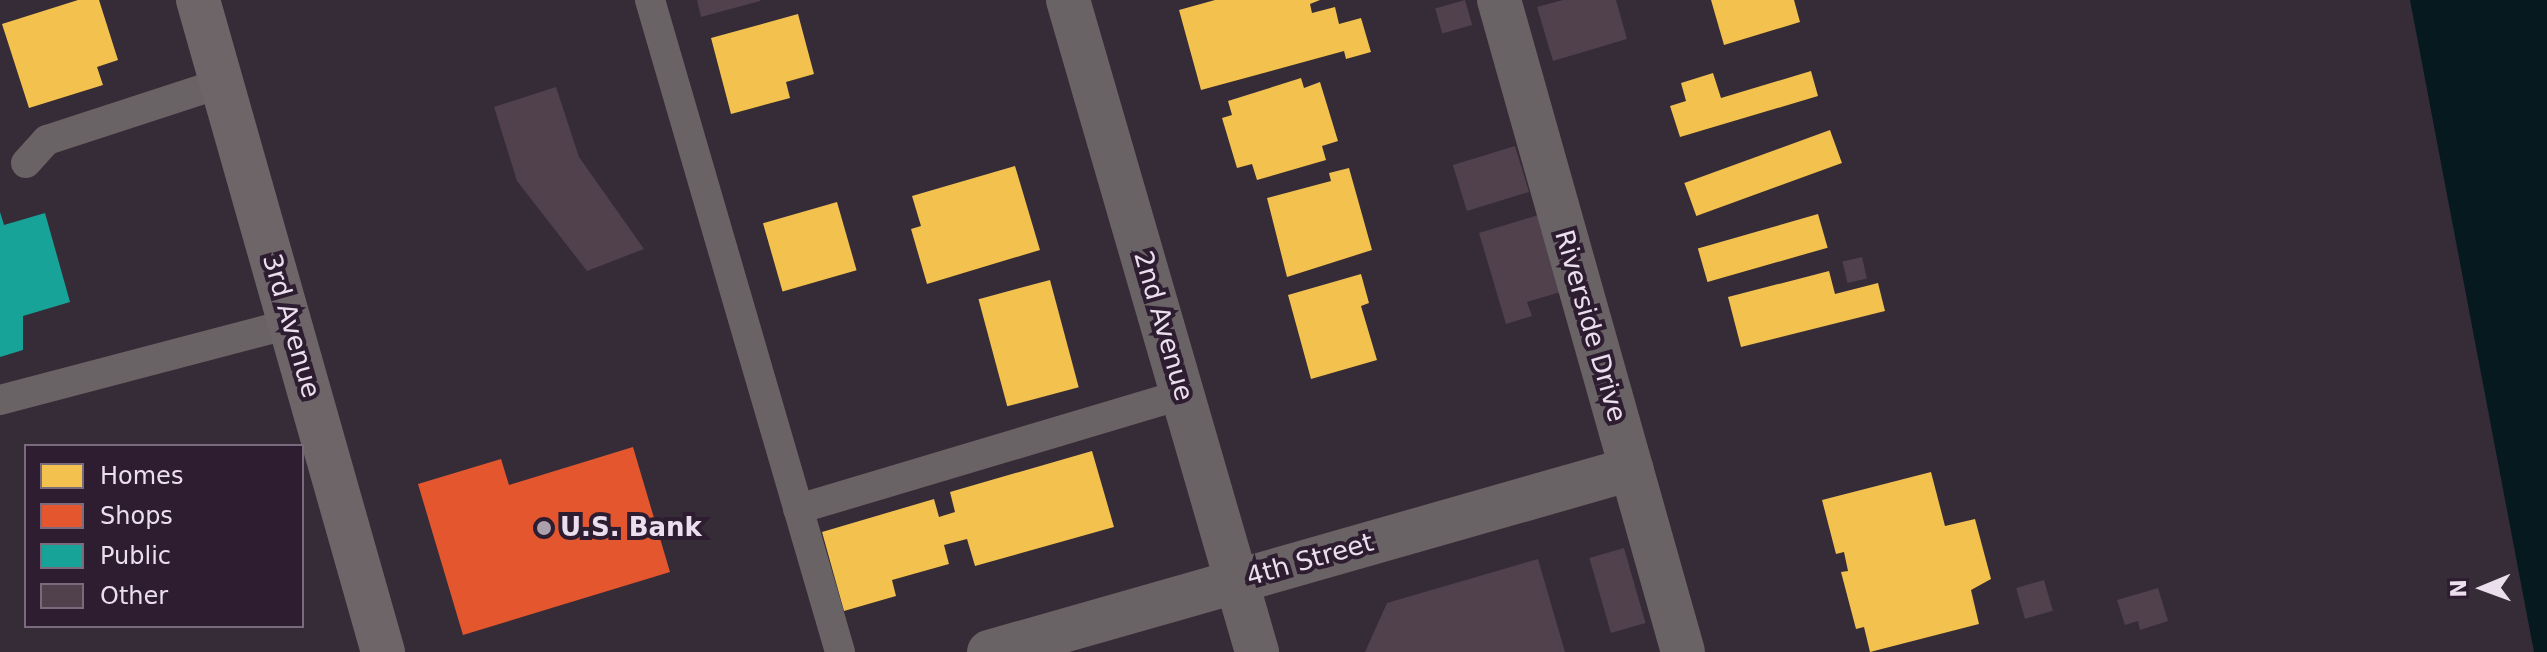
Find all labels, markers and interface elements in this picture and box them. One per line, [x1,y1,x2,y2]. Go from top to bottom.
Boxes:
street label: Riverside Drive [1548,226,1632,426]
street label: 2nd Avenue [1127,247,1199,405]
street label: 3rd Avenue [256,250,326,402]
legend [24,444,304,628]
text: Homes [100,462,183,490]
text: Shops [100,502,173,530]
place label: U.S. Bank [560,512,702,544]
marker: U.S. Bank [535,519,553,537]
street label: 4th Street [1243,527,1377,593]
text: Public [100,542,171,570]
north arrow [2443,548,2523,628]
text: N [2446,579,2471,598]
text: Other [100,582,168,610]

